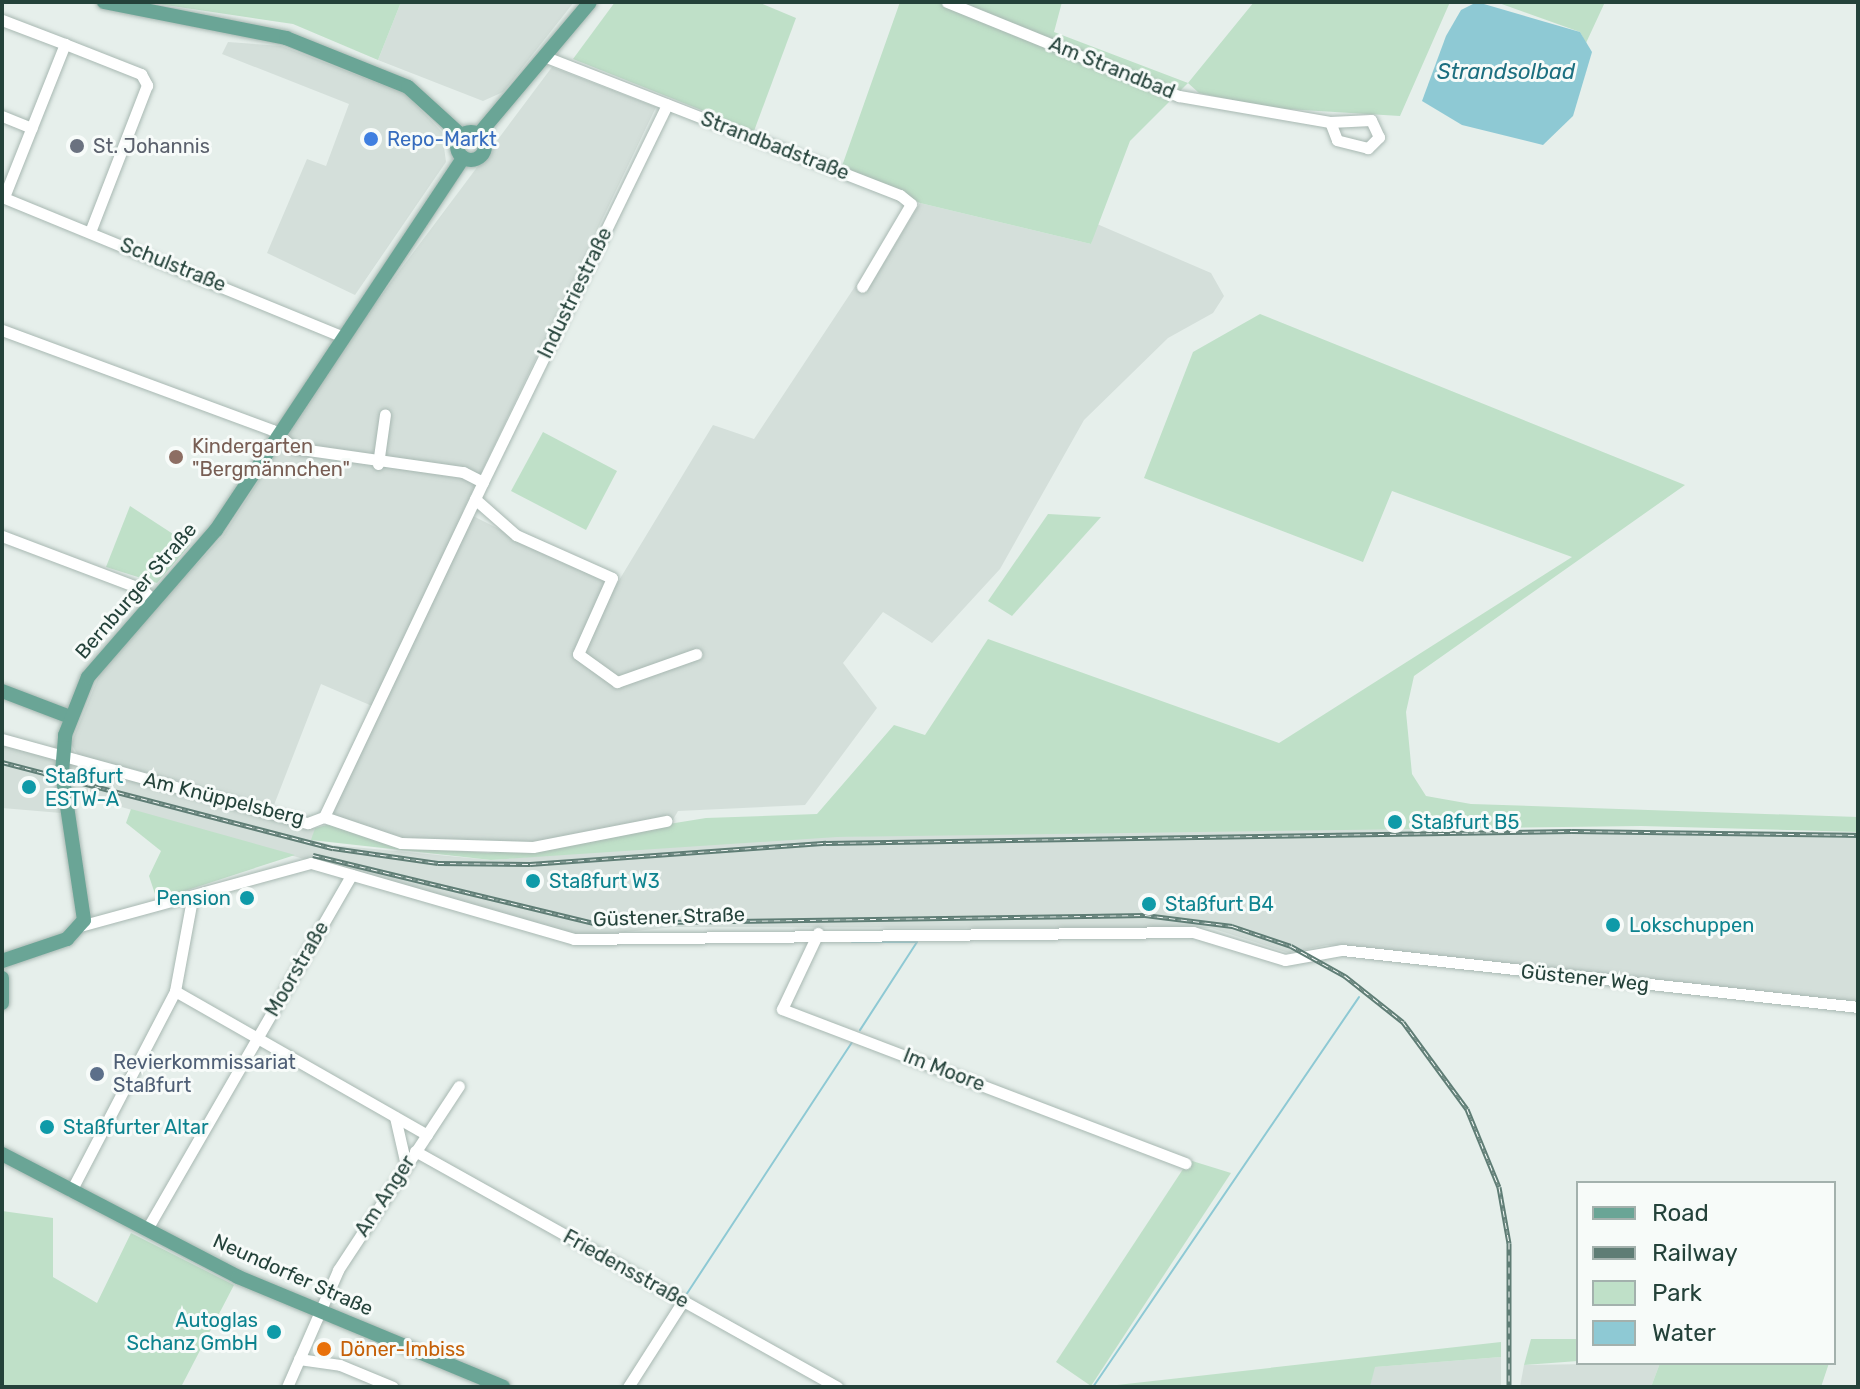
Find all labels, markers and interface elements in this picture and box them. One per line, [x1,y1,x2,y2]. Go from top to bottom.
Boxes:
street label: Am Strandbad [1046,32,1178,104]
water label: Strandsolbad [1437,59,1575,85]
street label: Strandbadstraße [697,107,853,185]
place label: Repo-Markt [387,127,497,151]
marker: Repo-Markt [362,130,380,148]
place label: St. Johannis [93,134,210,158]
marker: St. Johannis [68,137,86,155]
street label: Industriestraße [533,224,617,362]
street label: Schulstraße [117,233,229,297]
place label: Kindergarten "Bergmännchen" [192,434,350,481]
marker: Kindergarten "Bergmännchen" [167,448,185,466]
street label: Bernburger Straße [70,518,202,664]
place label: Staßfurt ESTW-A [45,764,123,811]
street label: Am Knüppelsberg [141,767,307,831]
marker: Staßfurt ESTW-A [20,778,38,796]
place label: Staßfurt B5 [1411,810,1519,834]
marker: Staßfurt B5 [1386,813,1404,831]
place label: Staßfurt W3 [549,869,660,893]
marker: Staßfurt W3 [524,872,542,890]
place label: Pension [156,886,231,910]
marker: Pension [238,889,256,907]
place label: Staßfurt B4 [1165,892,1274,916]
marker: Staßfurt B4 [1140,895,1158,913]
street label: Güstener Straße [592,902,746,932]
place label: Lokschuppen [1629,913,1754,937]
marker: Lokschuppen [1604,916,1622,934]
street label: Moorstraße [260,917,334,1021]
street label: Güstener Weg [1519,959,1651,997]
street label: Im Moore [900,1043,988,1097]
place label: Revierkommissariat Staßfurt [113,1050,296,1097]
marker: Revierkommissariat Staßfurt [88,1065,106,1083]
place label: Staßfurter Altar [63,1115,210,1139]
marker: Staßfurter Altar [38,1118,56,1136]
street label: Am Anger [350,1151,420,1241]
legend [1576,1181,1836,1365]
text: Road [1652,1199,1709,1227]
street label: Friedensstraße [559,1225,693,1313]
street label: Neundorfer Straße [209,1229,377,1321]
text: Railway [1652,1239,1738,1267]
text: Park [1652,1279,1702,1307]
place label: Autoglas Schanz GmbH [127,1308,258,1355]
text: Water [1652,1319,1716,1347]
marker: Autoglas Schanz GmbH [265,1323,283,1341]
place label: Döner-Imbiss [340,1337,465,1361]
marker: Döner-Imbiss [315,1340,333,1358]

